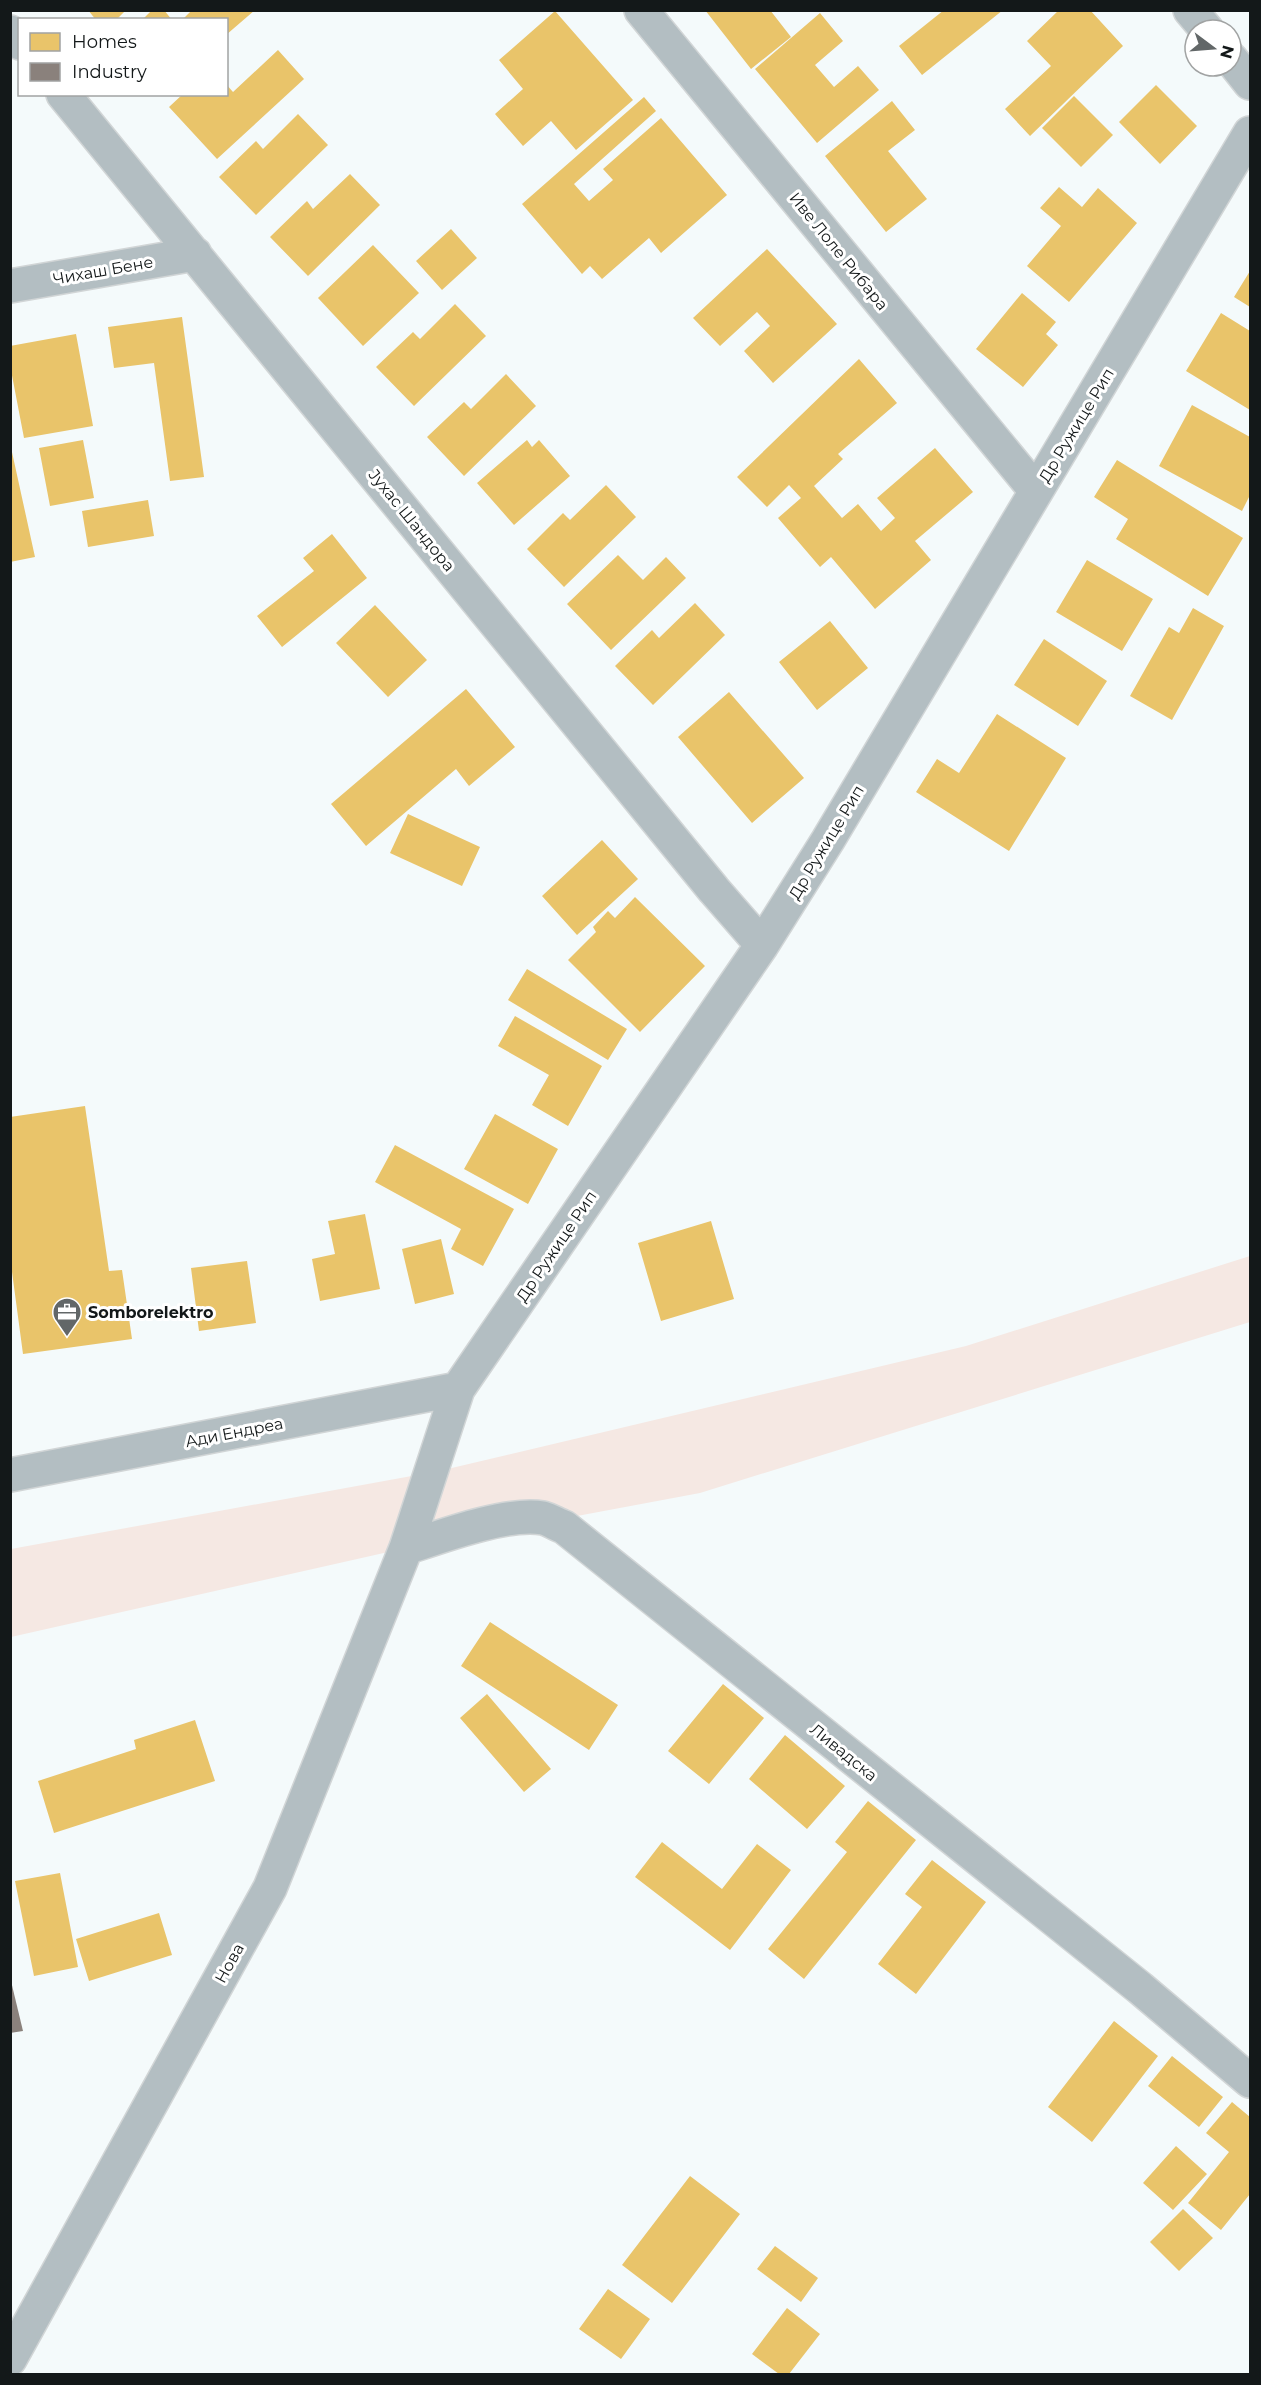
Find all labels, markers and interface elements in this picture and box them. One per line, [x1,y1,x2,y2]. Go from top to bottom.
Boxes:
legend [18,18,228,96]
north arrow [1183,18,1243,78]
text: Homes [72,31,137,53]
text: N [1216,43,1238,61]
text: Industry [72,61,147,83]
street label: Иве Лоле Рибара [785,189,892,314]
street label: Чихаш Бене [52,252,155,289]
street label: Др Ружице Рип [1035,365,1118,486]
street label: Јухас Шандора [364,465,459,575]
street label: Др Ружице Рип [785,782,868,903]
street label: Др Ружице Рип [512,1187,601,1305]
office icon: Somborelektro [51,1296,83,1338]
place label: Somborelektro [88,1303,213,1322]
street label: Ади Ендреа [184,1414,285,1451]
street label: Ливадска [806,1720,881,1785]
street label: Нова [211,1940,248,1986]

